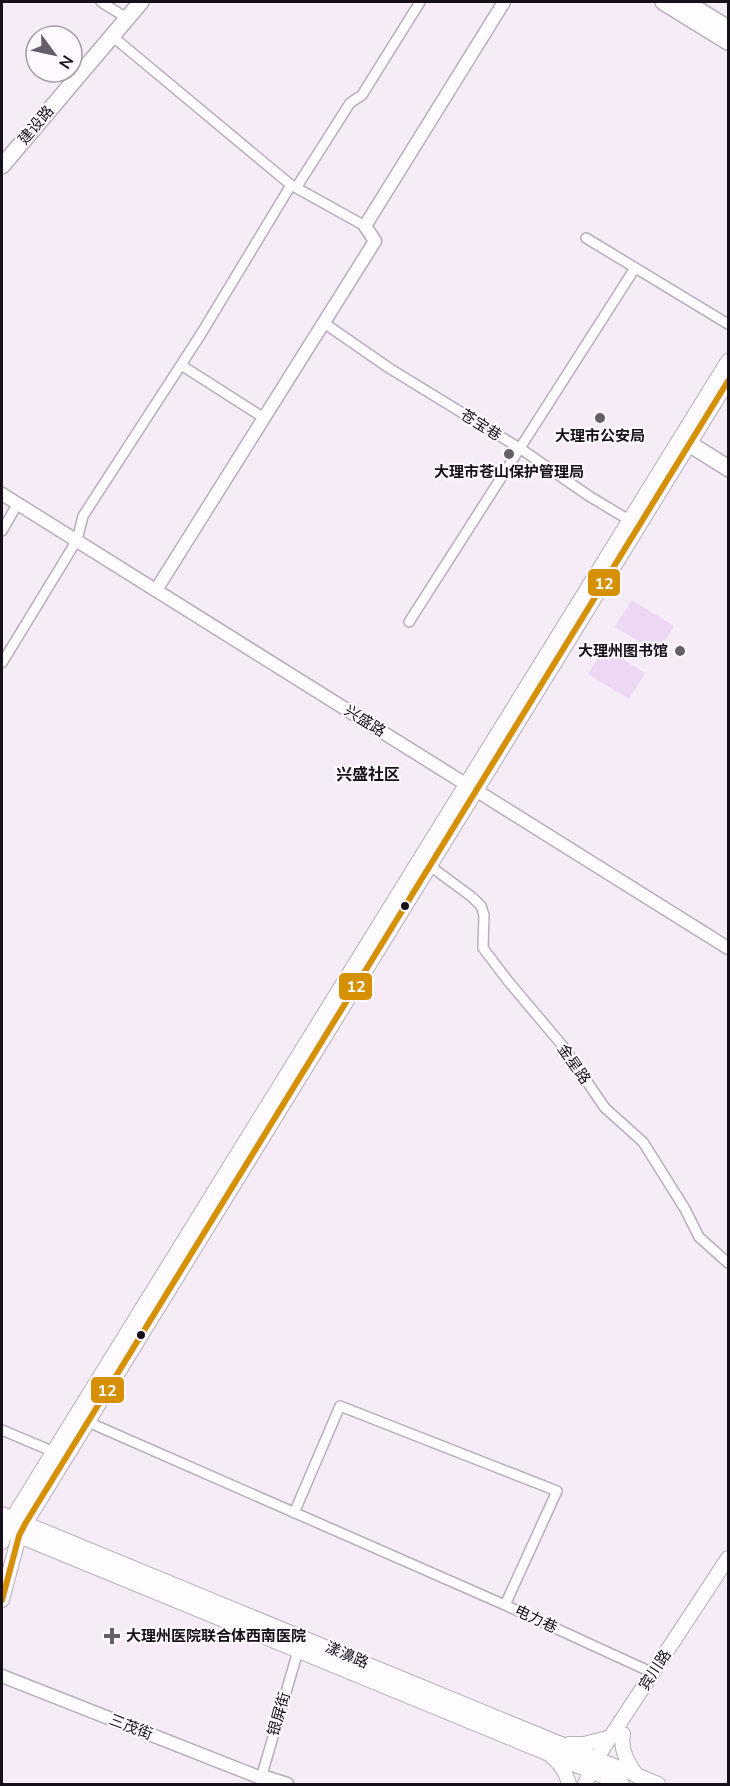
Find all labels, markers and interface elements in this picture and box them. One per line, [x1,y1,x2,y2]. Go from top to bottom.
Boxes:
north arrow [24,24,84,84]
text: N [53,51,78,73]
street label: 建设路 [14,101,58,149]
street label: 苍宝巷 [457,405,505,445]
marker: 大理市公安局 [593,411,607,425]
place label: 大理市公安局 [555,426,645,446]
marker: 大理市苍山保护管理局 [502,447,516,461]
place label: 大理市苍山保护管理局 [434,462,584,482]
line badge: 12 [587,568,621,597]
text: 12 [594,573,614,595]
place label: 大理州图书馆 [578,641,668,661]
marker: 大理州图书馆 [673,644,687,658]
street label: 兴盛路 [341,701,389,741]
district label: 兴盛社区 [336,764,400,786]
unlabelled marker [399,900,411,912]
line badge: 12 [338,972,373,1001]
text: 12 [346,976,366,998]
street label: 金星路 [553,1040,595,1088]
unlabelled marker [135,1329,147,1341]
line badge: 12 [90,1376,125,1404]
text: 12 [97,1380,117,1402]
street label: 电力巷 [511,1600,561,1638]
place label: 大理州医院联合体西南医院 [126,1626,306,1646]
marker: 大理州医院联合体西南医院 [103,1627,121,1645]
street label: 漾濞路 [322,1637,372,1673]
street label: 宾川路 [634,1646,676,1694]
street label: 银屏街 [263,1690,295,1738]
street label: 三茂街 [106,1710,156,1744]

